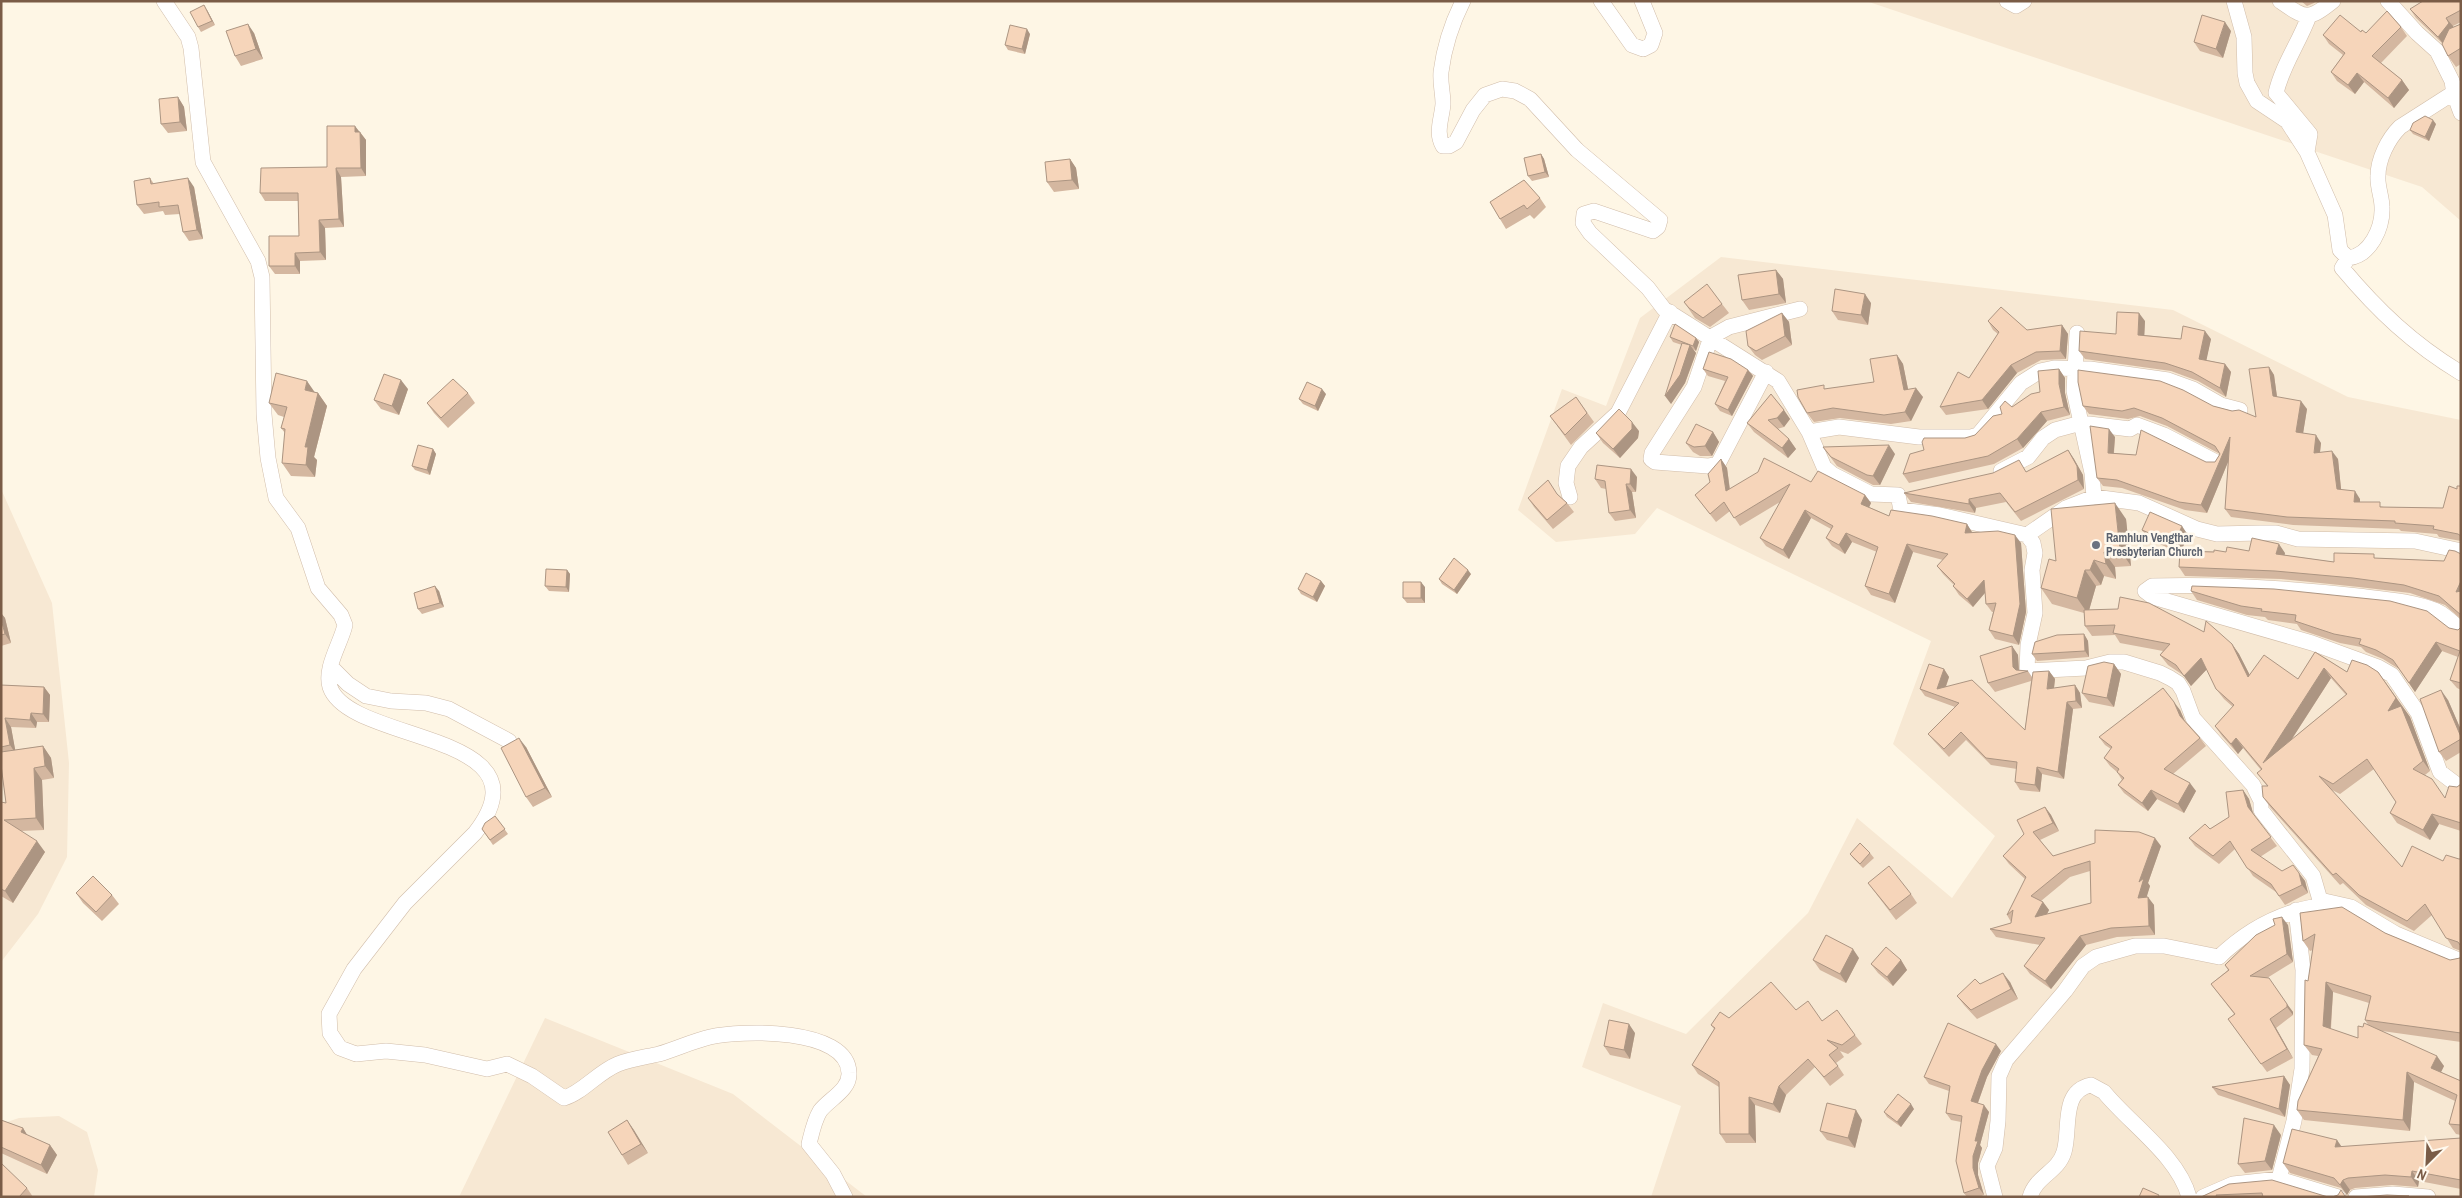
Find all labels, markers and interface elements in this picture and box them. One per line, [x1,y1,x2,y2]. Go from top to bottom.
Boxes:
place label: Ramhlun Vengthar Presbyterian Church [2106,530,2203,560]
marker: Ramhlun Vengthar Presbyterian Church [2090,539,2102,551]
north arrow [2402,1138,2452,1188]
text: N [2414,1165,2429,1185]

